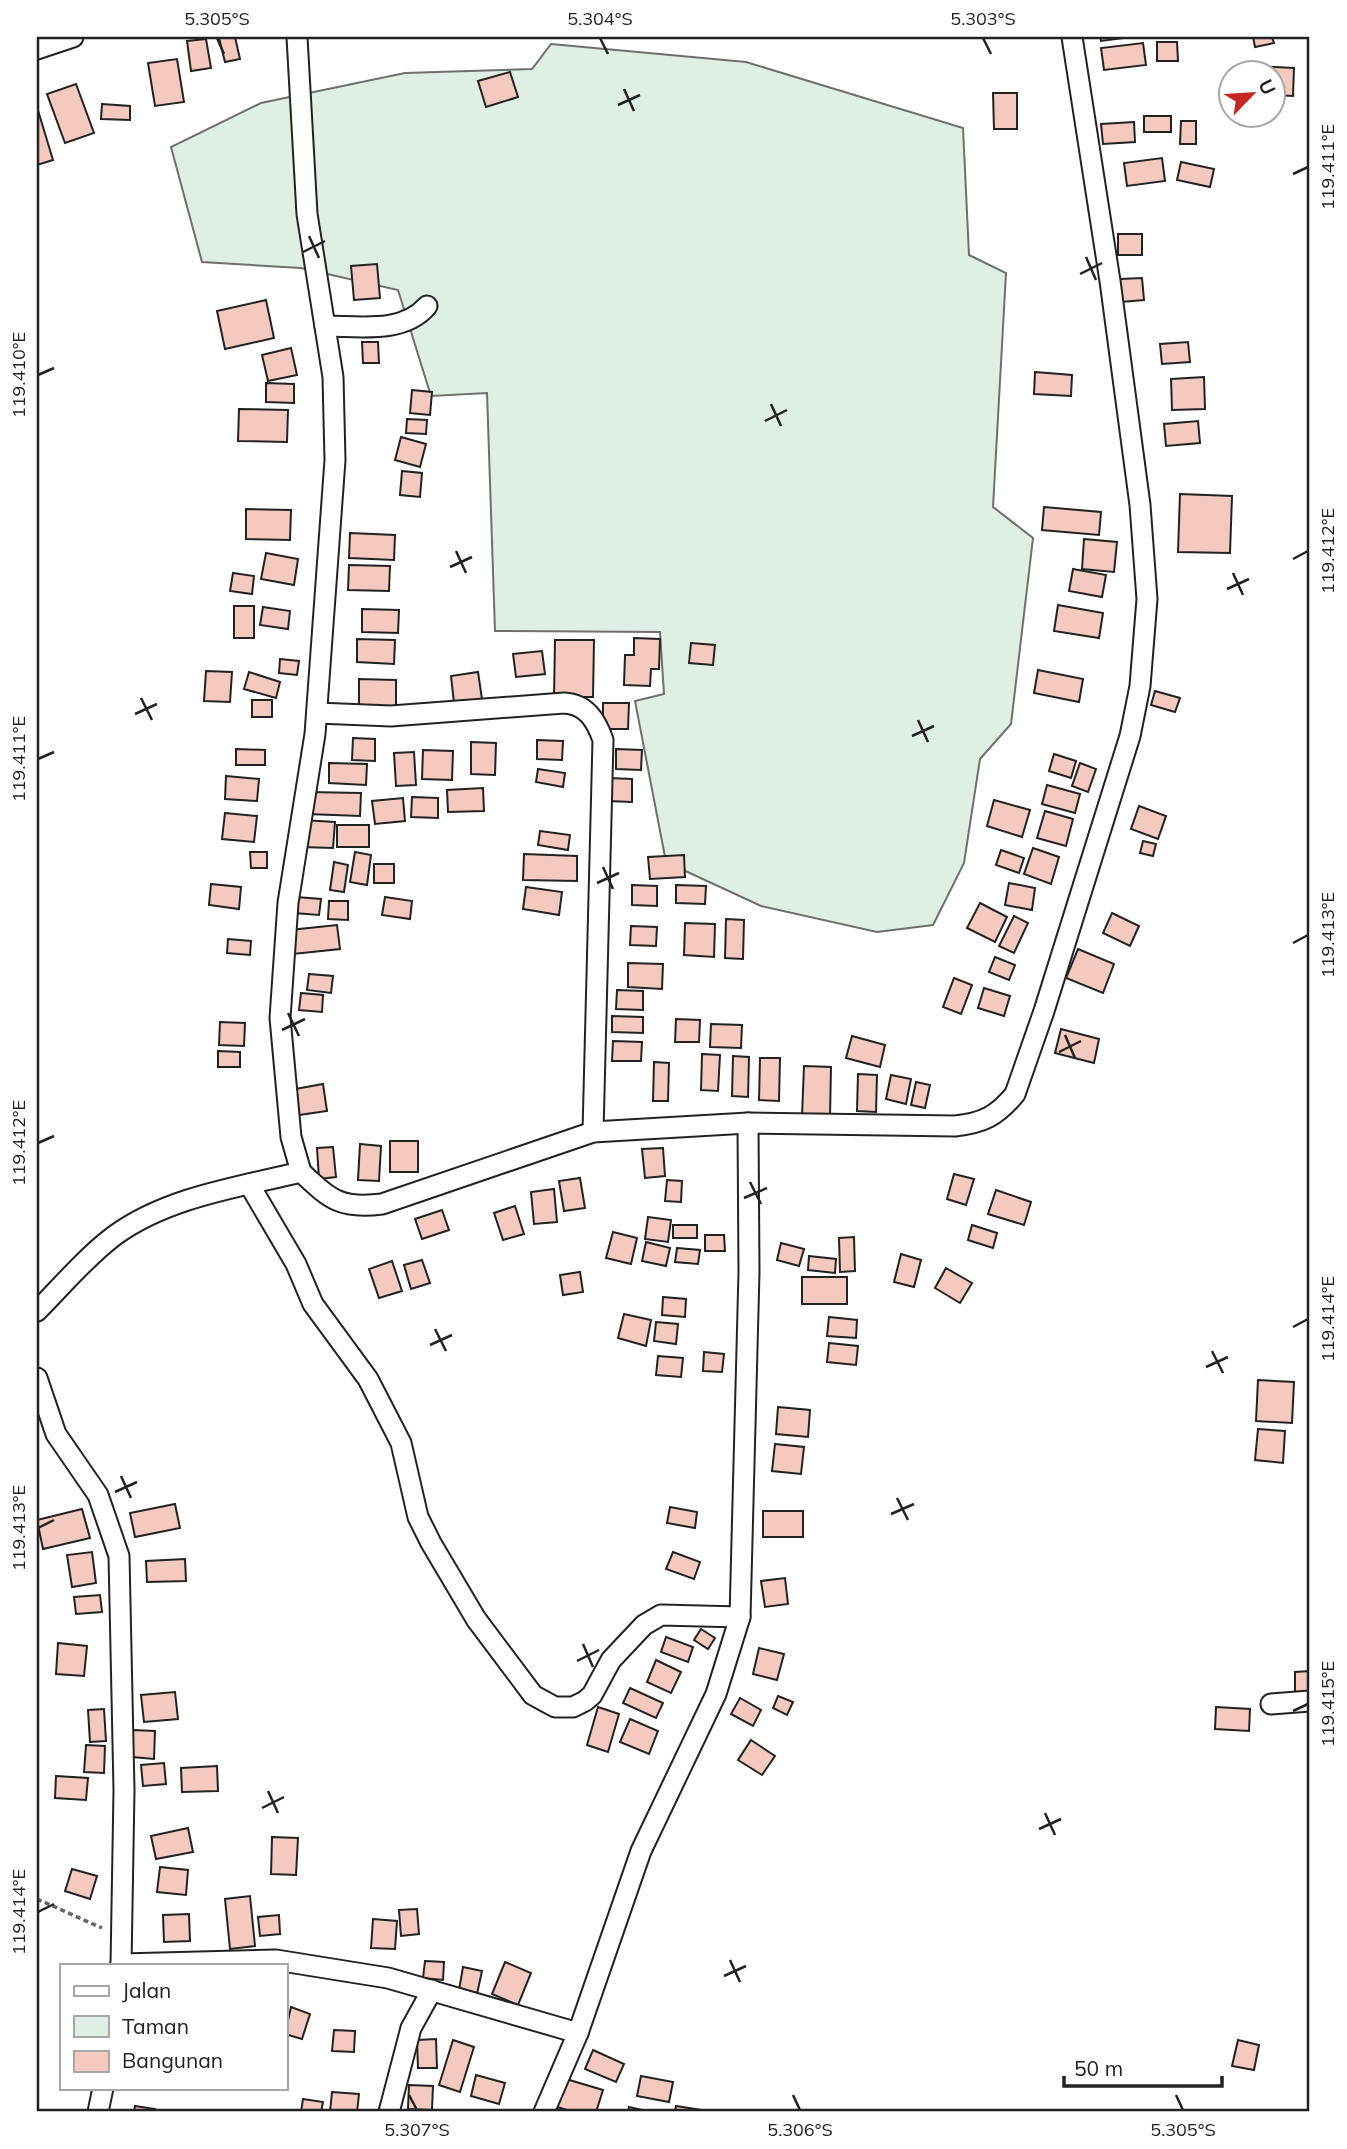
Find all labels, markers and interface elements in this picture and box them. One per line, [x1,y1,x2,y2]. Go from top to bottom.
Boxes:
text: 5.305°S [184,7,250,30]
text: 5.304°S [567,7,633,30]
text: 5.303°S [950,7,1016,30]
north arrow [1218,60,1288,130]
text: U [1254,75,1281,98]
text: 119.411°E [1316,124,1339,210]
text: 119.410°E [7,332,30,418]
text: 119.412°E [1316,508,1339,594]
text: 119.411°E [7,716,30,802]
text: 119.413°E [1316,892,1339,978]
text: 119.412°E [7,1100,30,1186]
text: 119.414°E [1316,1276,1339,1362]
text: 119.413°E [7,1485,30,1571]
text: 119.415°E [1316,1661,1339,1747]
text: 119.414°E [7,1869,30,1955]
legend [60,1964,287,2090]
text: Jalan [122,1977,171,2003]
text: Taman [122,2013,189,2039]
scale bar [1064,2044,1221,2088]
text: Bangunan [122,2047,223,2073]
text: 50 m [1074,2055,1123,2081]
text: 5.307°S [384,2118,450,2141]
text: 5.306°S [767,2118,833,2141]
text: 5.305°S [1150,2118,1216,2141]

